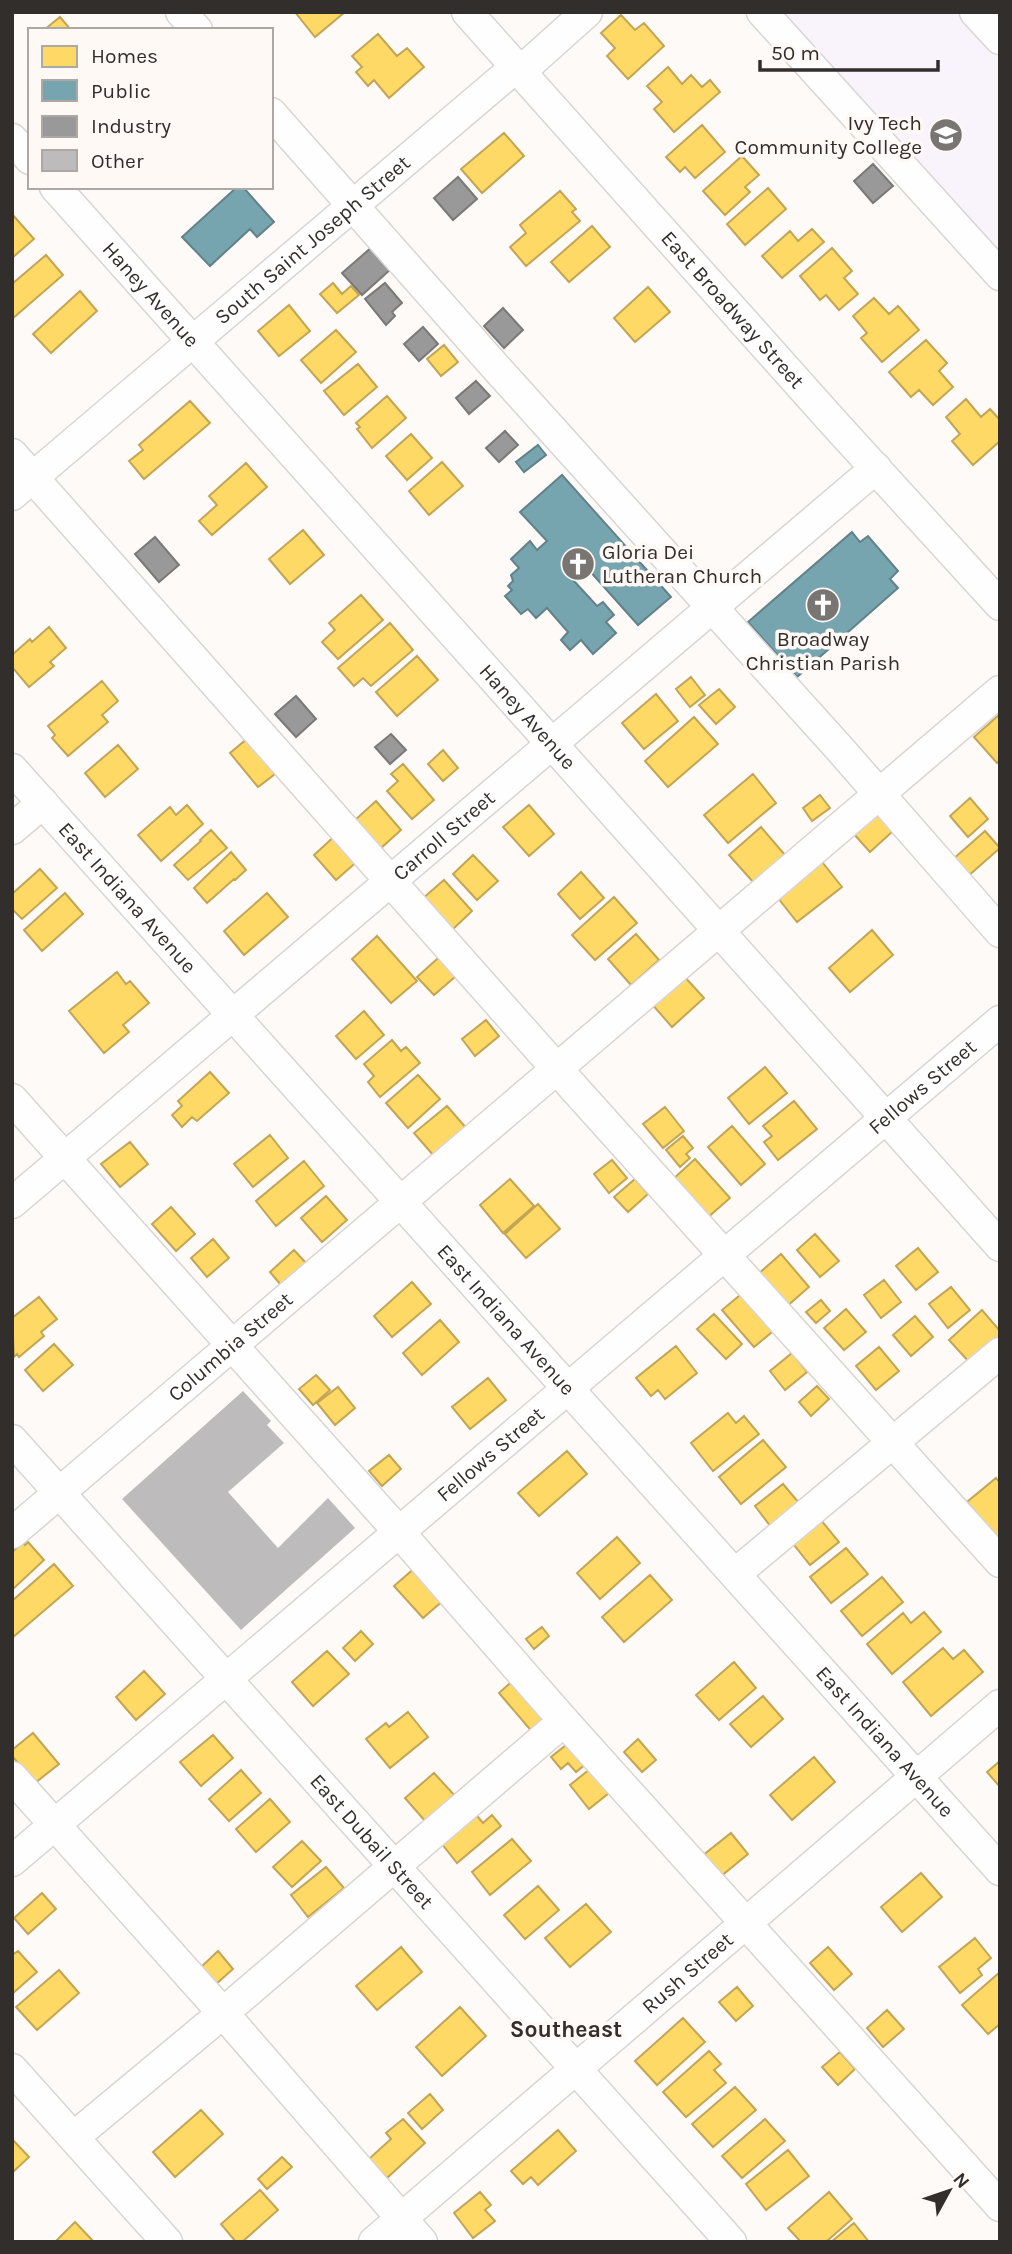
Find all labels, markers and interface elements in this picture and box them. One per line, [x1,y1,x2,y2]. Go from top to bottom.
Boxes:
legend [28,28,273,189]
scale bar [760,28,939,72]
text: 50 m [771,41,820,65]
text: Homes [91,44,158,68]
text: Public [91,79,151,103]
place label: Ivy Tech Community College [735,111,922,159]
text: Industry [91,114,171,138]
school or university icon: Ivy Tech Community College [927,116,965,154]
text: Other [91,149,144,173]
street label: South Saint Joseph Street [210,150,415,329]
street label: East Broadway Street [656,226,809,393]
street label: Haney Avenue [98,237,204,352]
place label: Gloria Dei Lutheran Church [602,540,762,588]
church icon: Gloria Dei Lutheran Church [559,545,597,583]
church icon: Broadway Christian Parish [804,586,842,624]
place label: Broadway Christian Parish [746,627,900,675]
street label: Haney Avenue [474,659,581,774]
street label: Carroll Street [388,786,500,885]
street label: East Indiana Avenue [54,817,201,978]
street label: Fellows Street [864,1035,981,1139]
street label: East Indiana Avenue [432,1239,580,1400]
street label: Columbia Street [163,1287,297,1406]
street label: Fellows Street [432,1402,549,1507]
street label: East Indiana Avenue [811,1661,959,1822]
street label: East Dubail Street [305,1769,438,1914]
street label: Rush Street [637,1927,738,2019]
district label: Southeast [510,2016,622,2043]
north arrow [914,2156,984,2226]
text: N [948,2168,974,2193]

